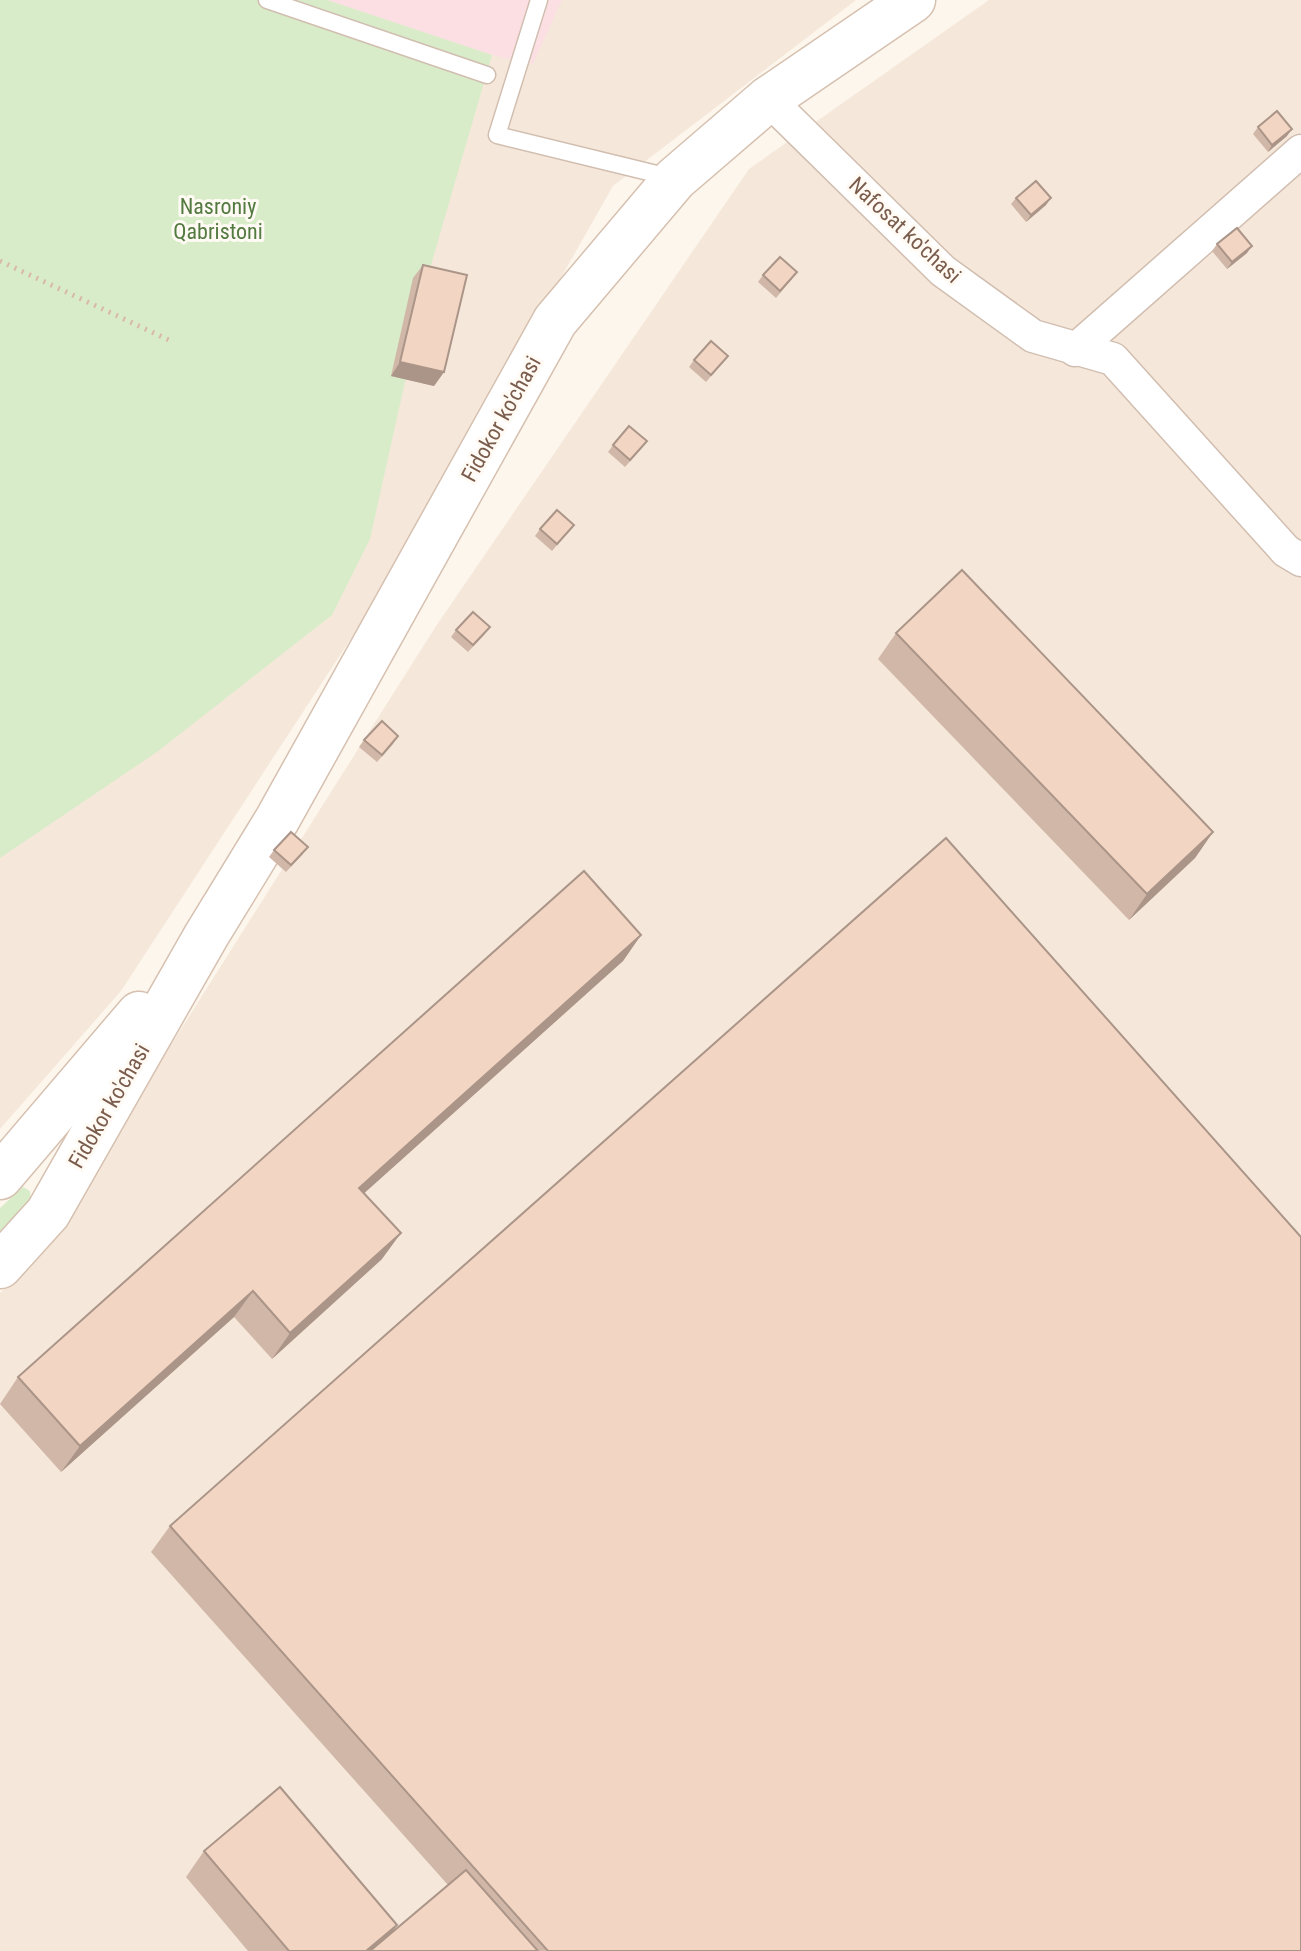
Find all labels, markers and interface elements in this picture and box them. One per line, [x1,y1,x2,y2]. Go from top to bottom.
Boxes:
street label: Nafosat ko'chasi [844,172,966,288]
park label: Nasroniy Qabristoni [173,194,263,244]
street label: Fidokor ko'chasi [456,352,546,486]
street label: Fidokor ko'chasi [63,1039,155,1173]

